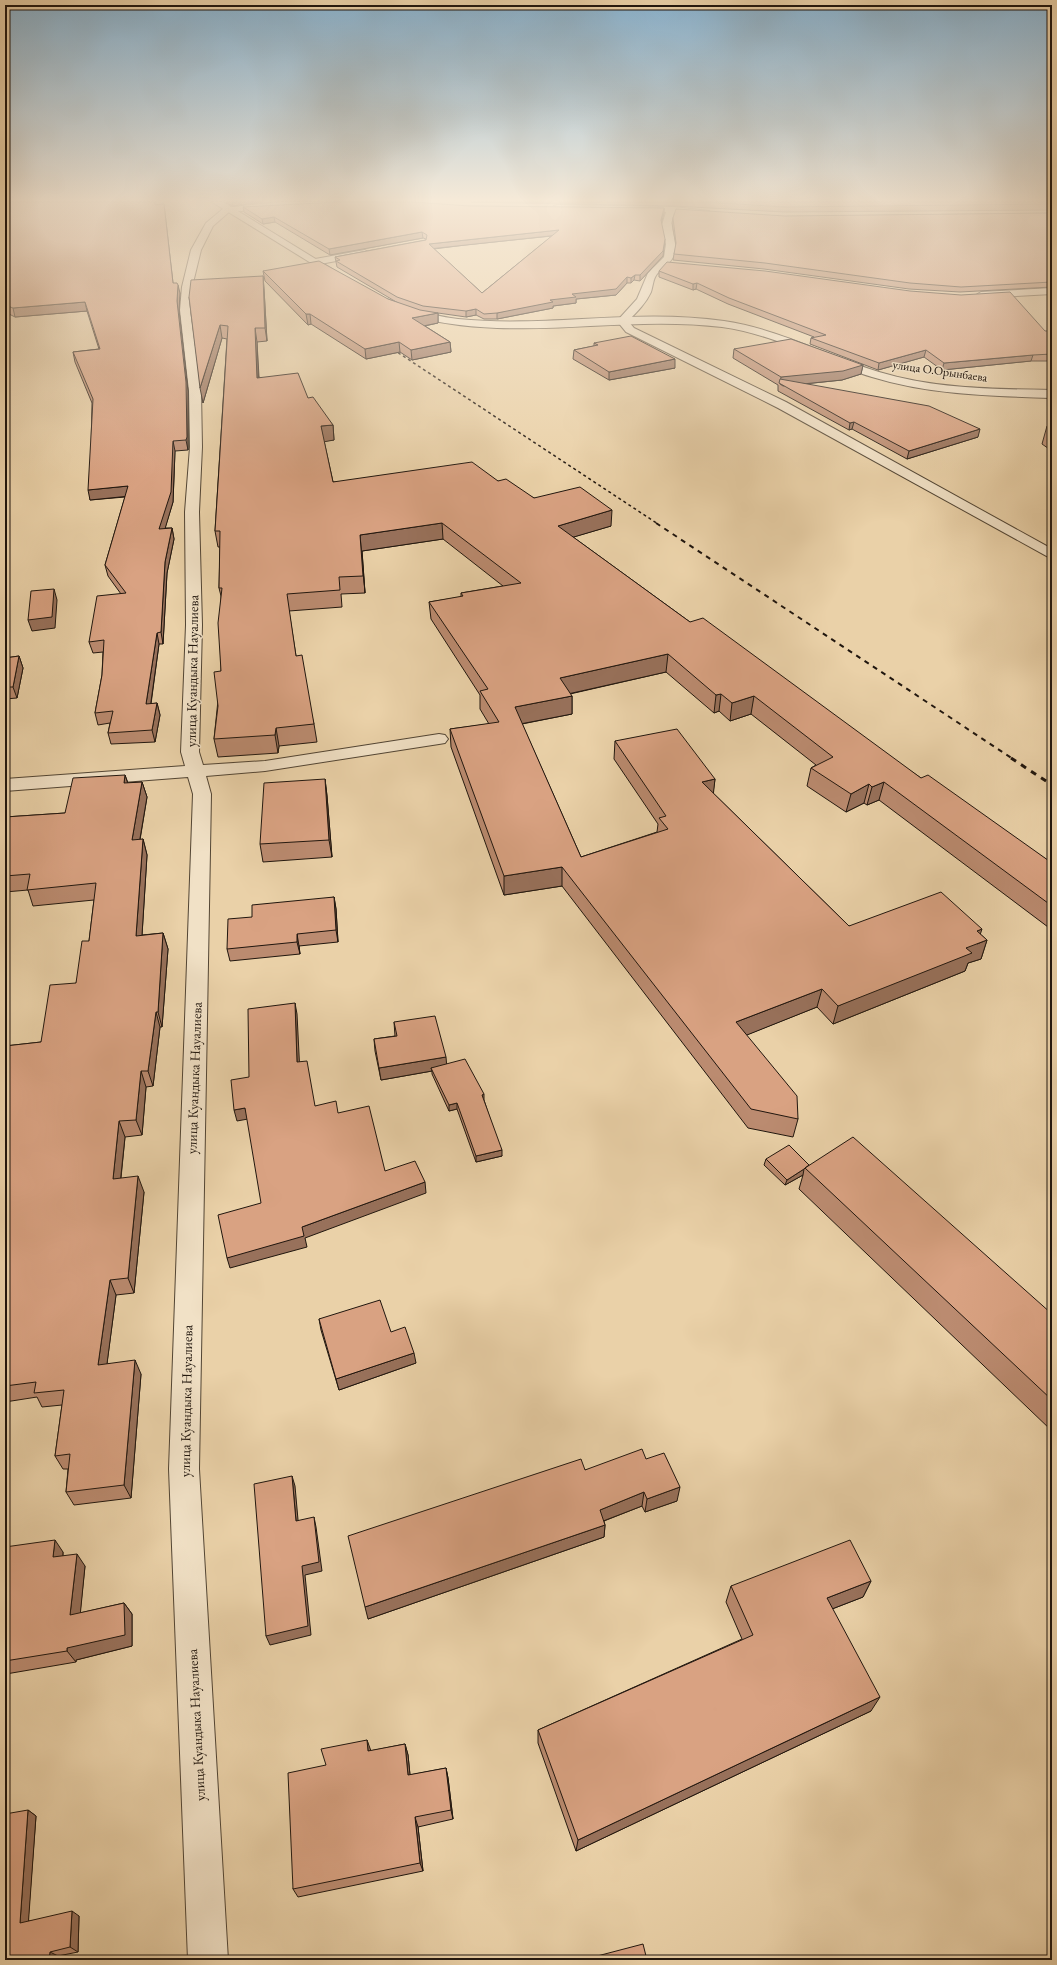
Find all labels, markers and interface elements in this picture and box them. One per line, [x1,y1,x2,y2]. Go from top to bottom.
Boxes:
street label: улица О.Орынбаева [892,356,989,386]
street label: улица Куандыка Науалиева [182,594,202,747]
street label: улица Куандыка Науалиева [182,1001,206,1154]
street label: улица Куандыка Науалиева [176,1324,196,1477]
street label: улица Куандыка Науалиева [183,1648,209,1801]

